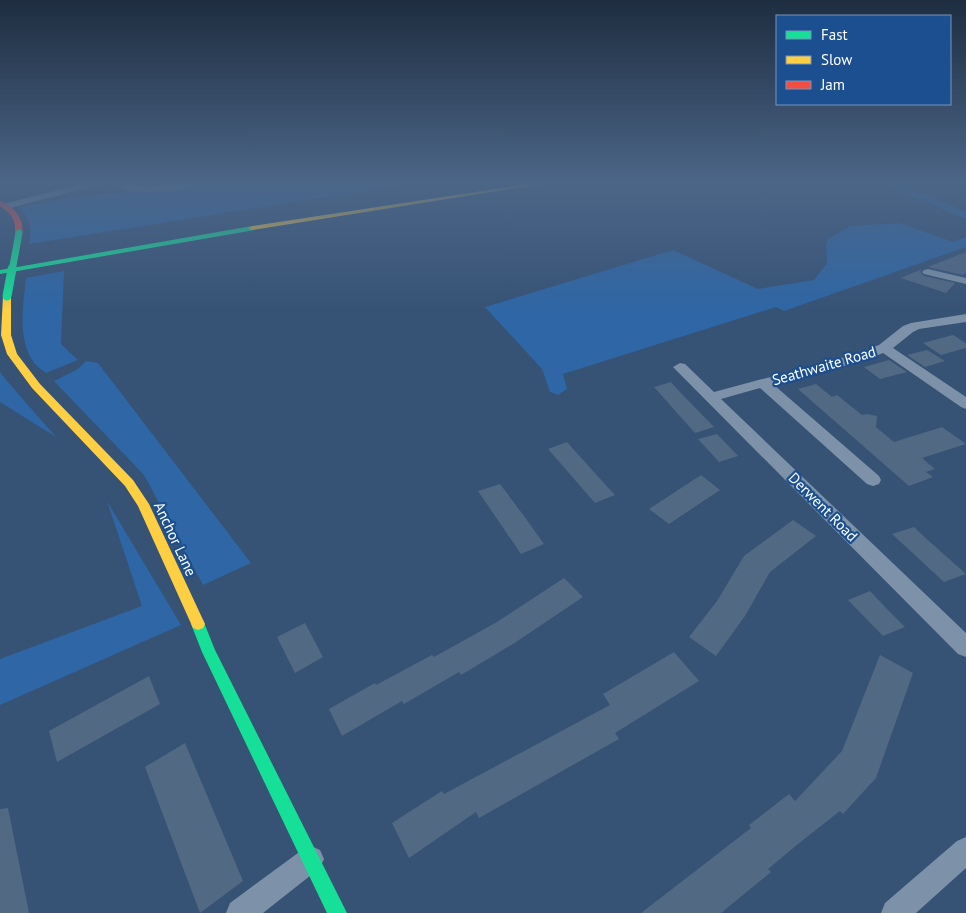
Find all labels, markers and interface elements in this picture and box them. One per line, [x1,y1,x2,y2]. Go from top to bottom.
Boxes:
legend [776,15,951,105]
text: Fast [821,25,848,44]
text: Slow [821,50,852,69]
text: Jam [820,75,845,94]
street label: Seathwaite Road [770,342,878,389]
street label: Derwent Road [785,468,862,545]
street label: Anchor Lane [150,499,201,579]

